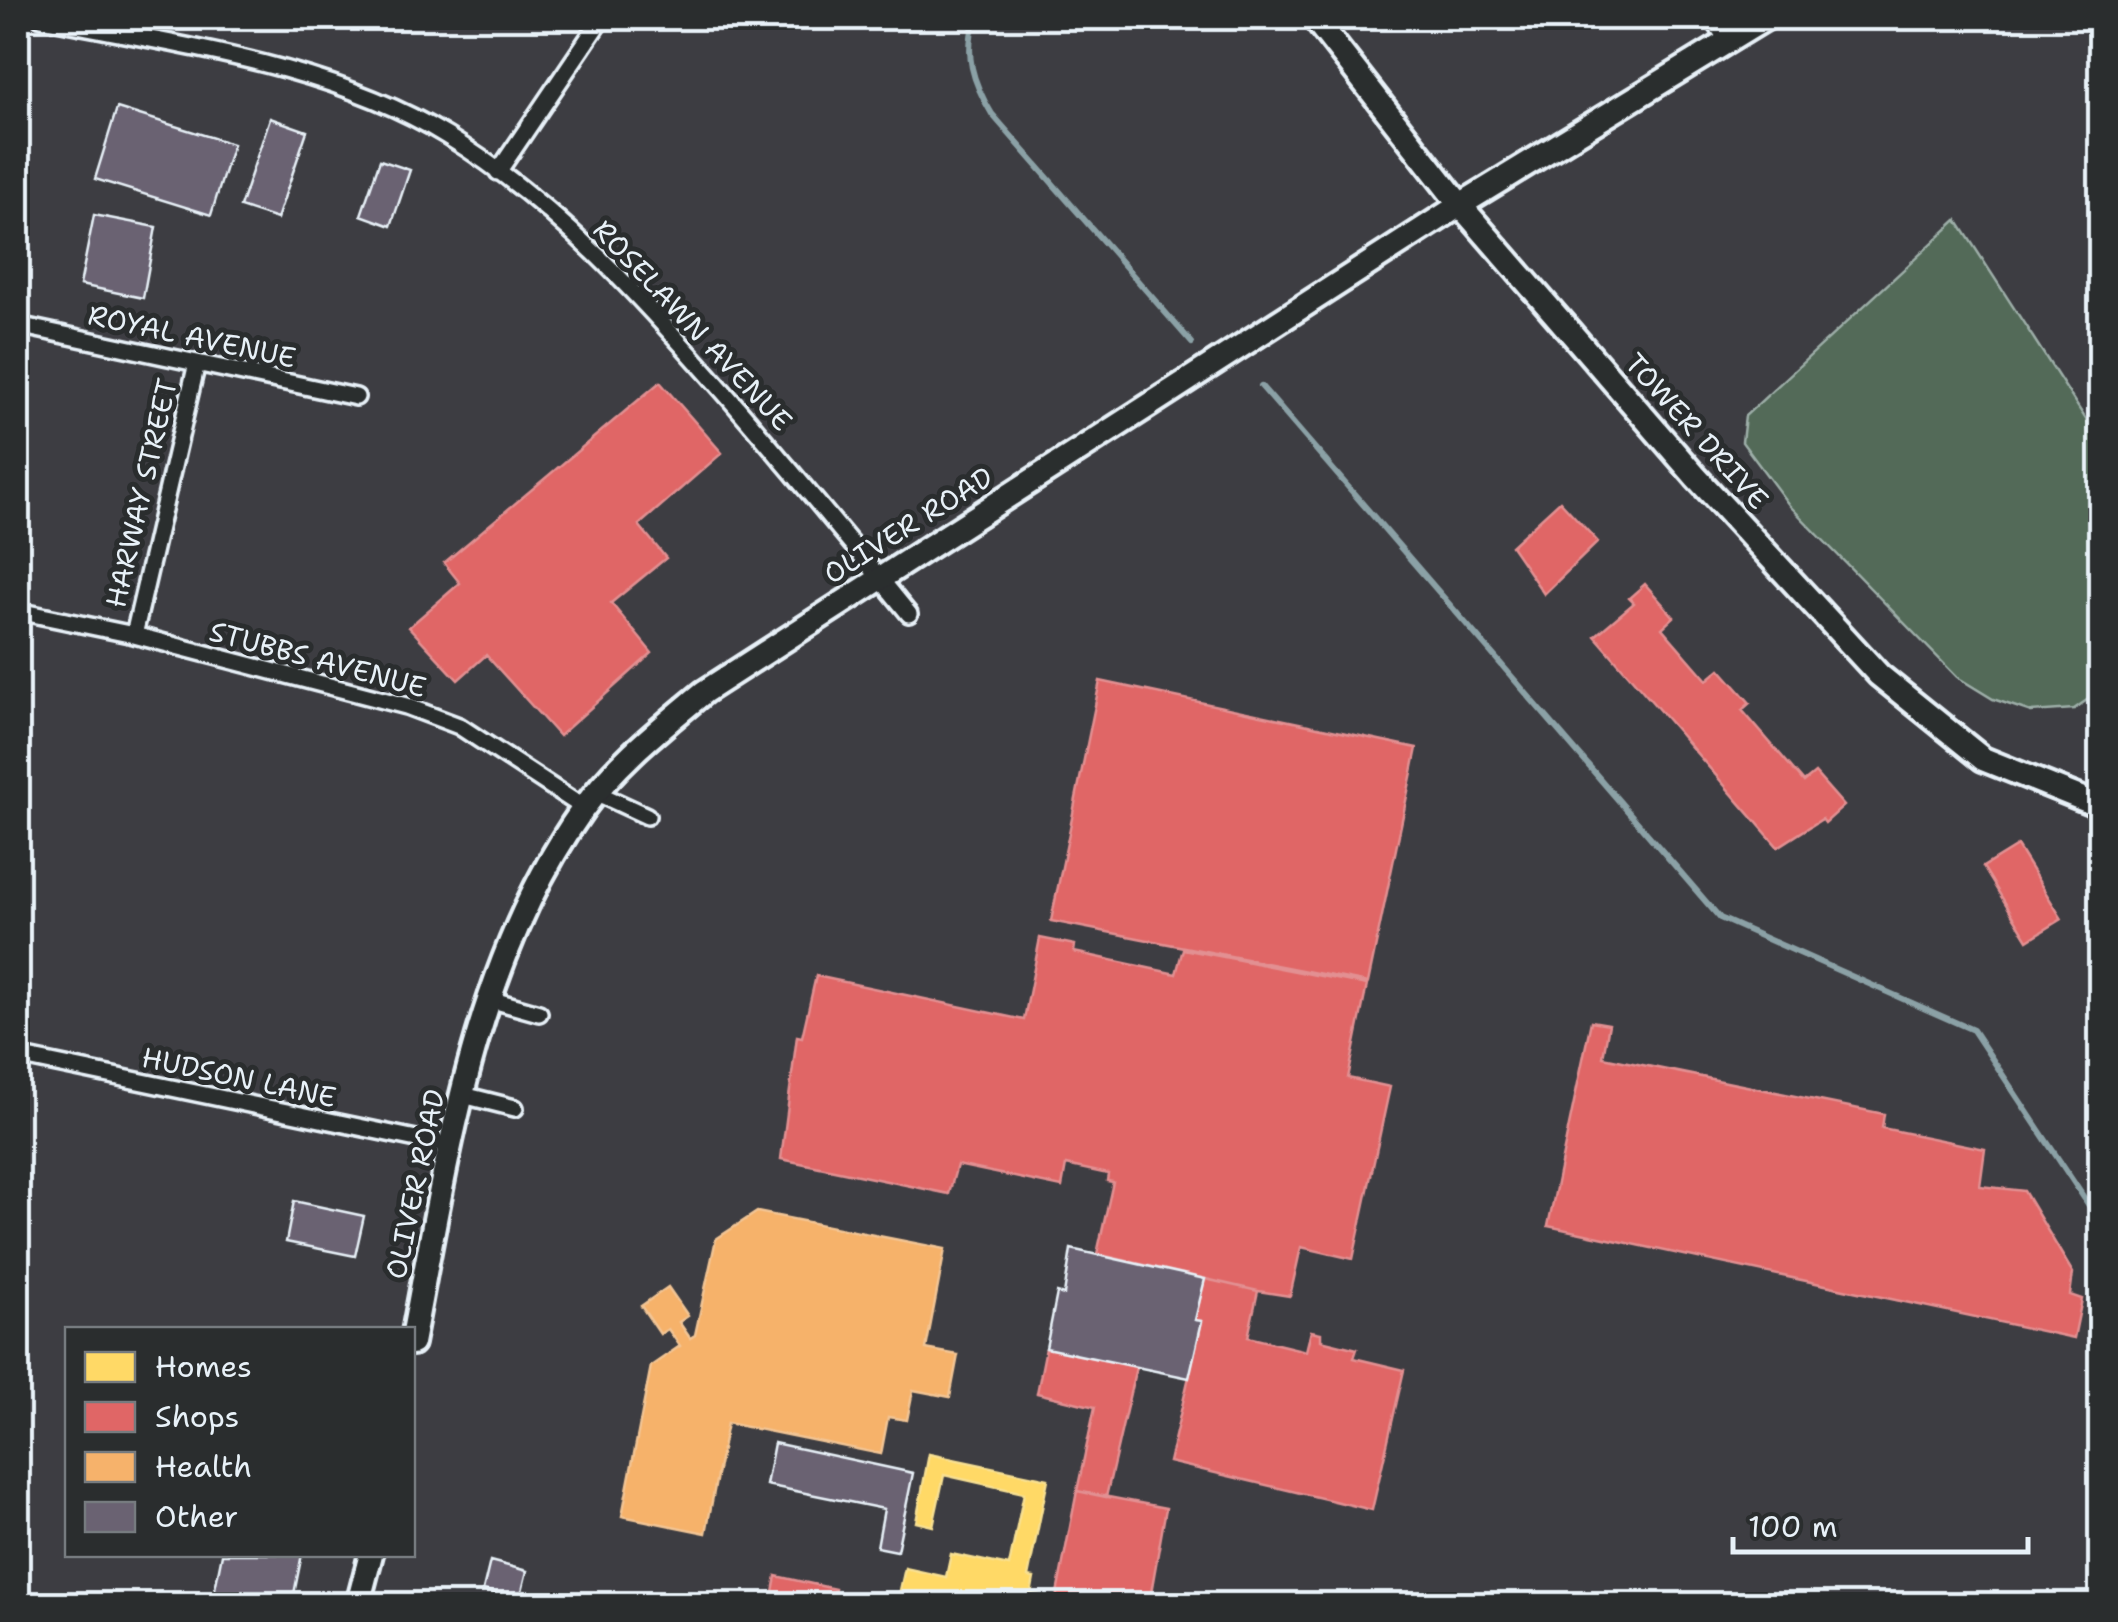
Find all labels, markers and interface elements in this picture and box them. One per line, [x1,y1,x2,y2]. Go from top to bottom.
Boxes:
street label: ROSELAWN AVENUE [585,211,801,439]
street label: ROYAL AVENUE [85,295,299,377]
street label: TOWER DRIVE [1617,345,1777,517]
street label: HARWAY STREET [96,375,186,611]
street label: OLIVER ROAD [816,458,1000,592]
street label: STUBBS AVENUE [206,612,430,706]
street label: HUDSON LANE [138,1038,340,1116]
street label: OLIVER ROAD [376,1086,454,1282]
legend [65,1327,415,1557]
text: Homes [155,1346,252,1387]
text: Shops [155,1396,239,1437]
text: Health [155,1446,252,1487]
scale bar [1733,1492,2028,1554]
text: Other [155,1496,238,1537]
text: 100 m [1748,1506,1838,1547]

